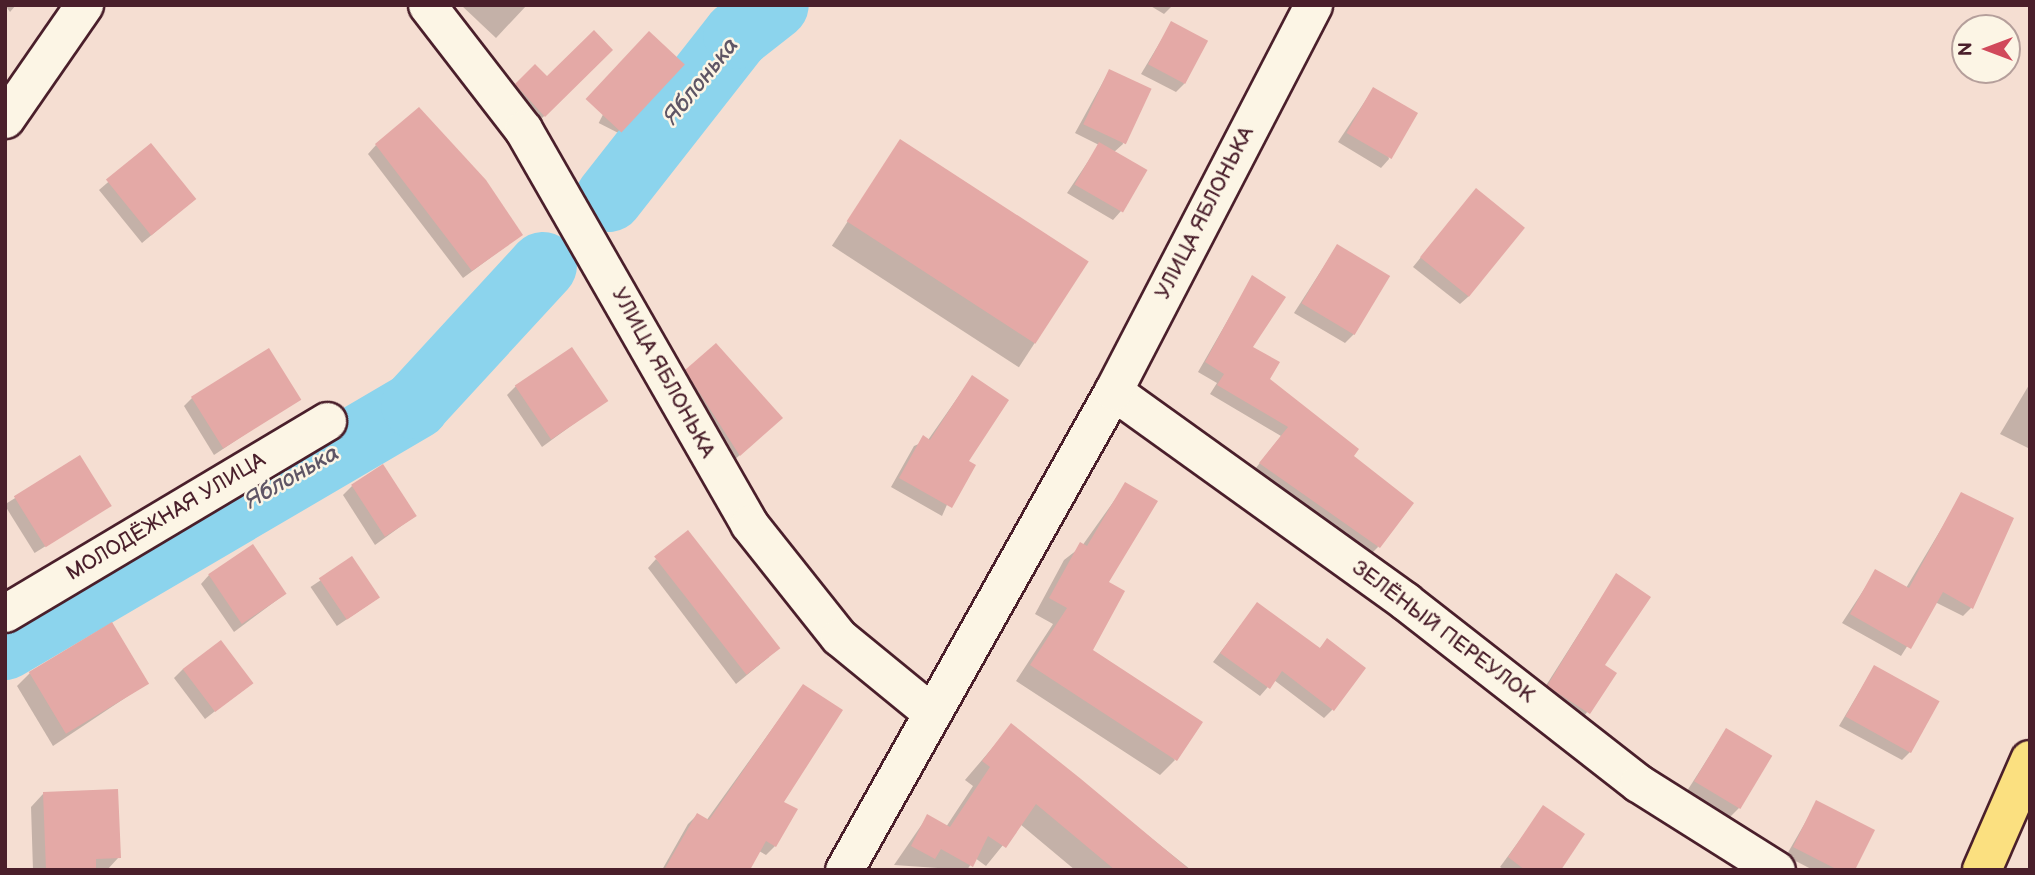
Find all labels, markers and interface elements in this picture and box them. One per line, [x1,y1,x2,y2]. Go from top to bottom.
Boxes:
north arrow [1951,14,2021,84]
water label: Яблонька [658,32,744,130]
text: N [1955,42,1978,56]
street label: УЛИЦА ЯБЛОНЬКА [1151,122,1259,304]
street label: УЛИЦА ЯБЛОНЬКА [606,284,720,462]
water label: Яблонька [240,439,344,515]
street label: МОЛОДЁЖНАЯ УЛИЦА [62,448,270,586]
street label: ЗЕЛЁНЫЙ ПЕРЕУЛОК [1347,555,1539,709]

